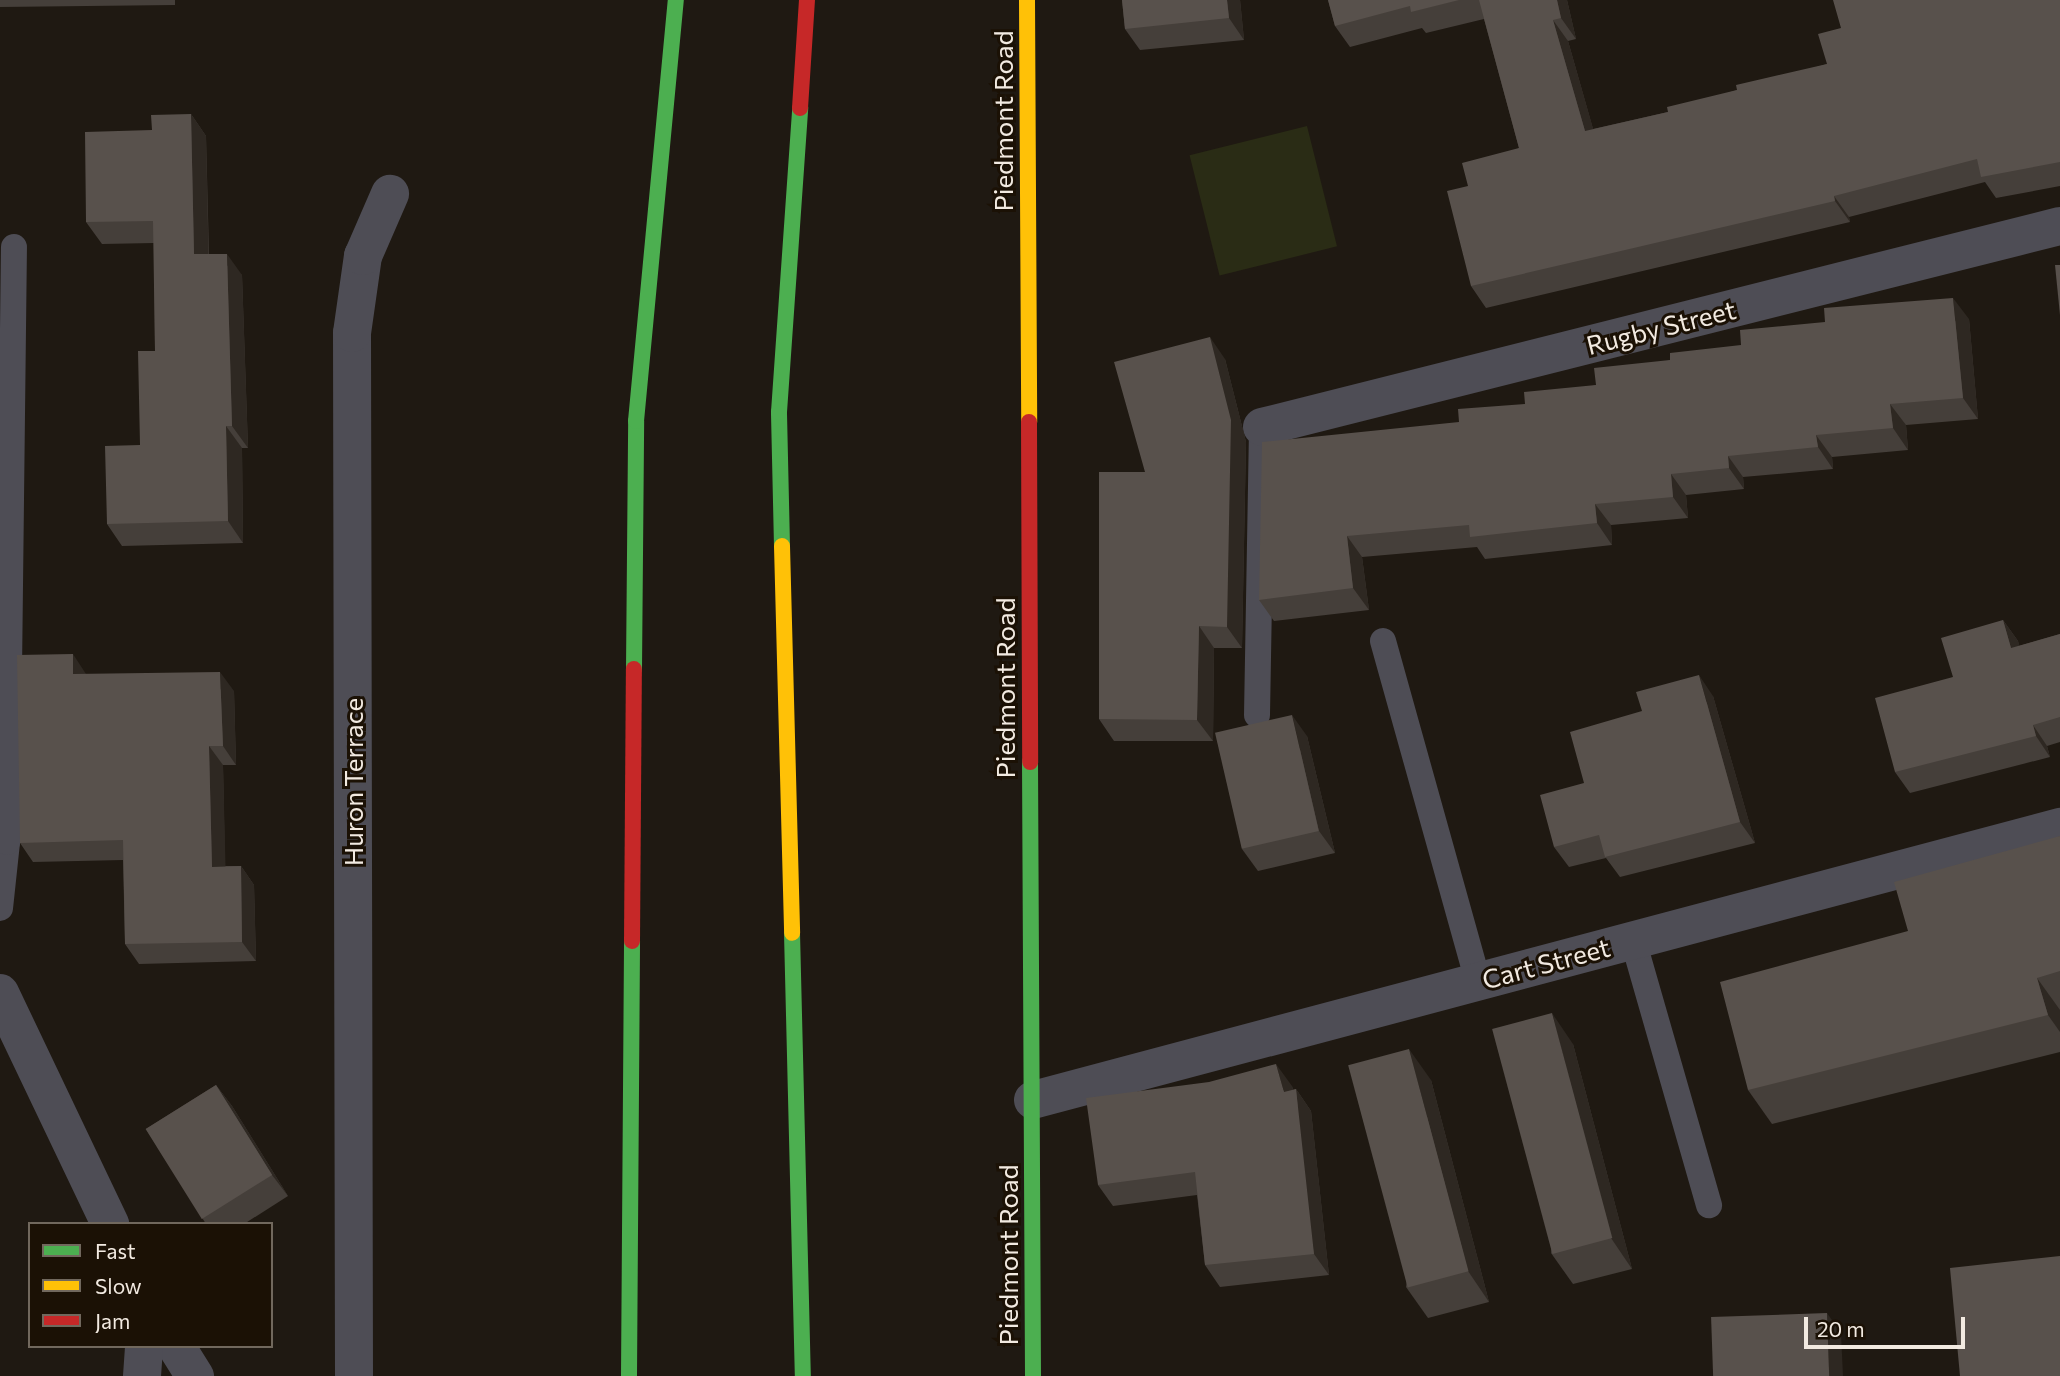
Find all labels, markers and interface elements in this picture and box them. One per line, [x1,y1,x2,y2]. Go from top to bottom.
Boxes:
street label: Piedmont Road [987,30,1019,212]
street label: Rugby Street [1583,293,1739,361]
street label: Piedmont Road [989,597,1021,779]
street label: Huron Terrace [337,698,369,866]
street label: Cart Street [1479,931,1613,995]
street label: Piedmont Road [992,1164,1024,1346]
legend [28,1222,273,1348]
text: Fast [95,1238,136,1263]
text: Slow [95,1273,142,1298]
scale bar [1808,1302,1969,1346]
text: Jam [95,1308,130,1333]
text: 20 m [1817,1316,1865,1341]

